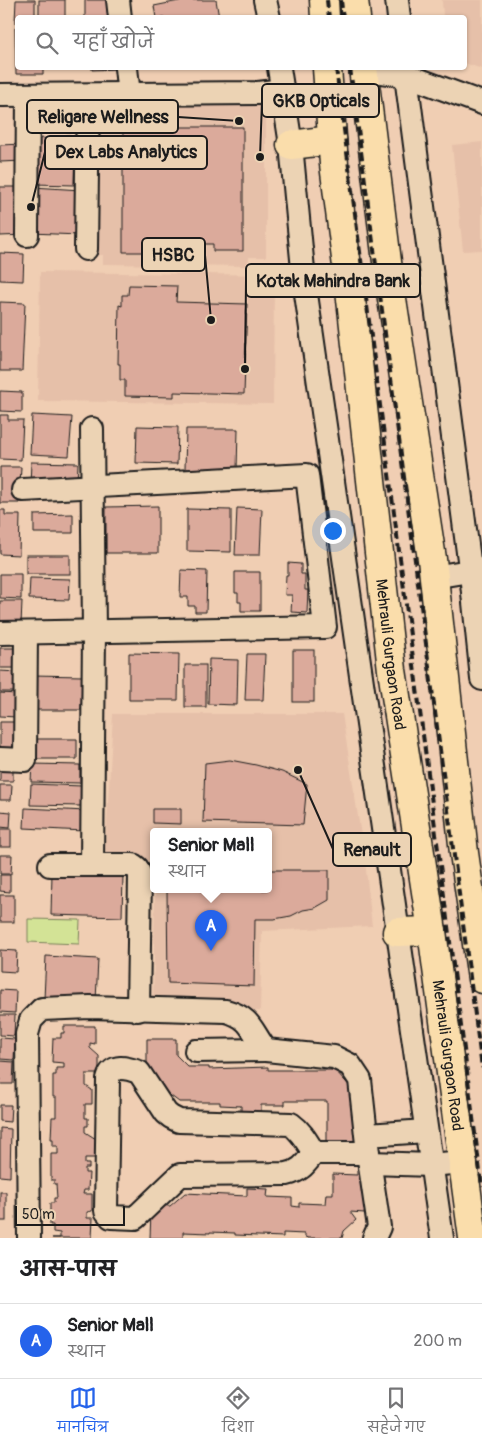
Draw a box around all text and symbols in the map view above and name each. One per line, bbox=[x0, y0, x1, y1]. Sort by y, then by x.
search box bbox=[15, 15, 467, 70]
icon: search bbox=[33, 29, 61, 57]
text: यहाँ खोजें bbox=[73, 30, 154, 54]
callout: GKB Opticals bbox=[262, 84, 379, 117]
text: GKB Opticals bbox=[272, 90, 371, 113]
callout: Religare Wellness bbox=[27, 100, 178, 133]
text: Religare Wellness bbox=[37, 106, 169, 129]
callout: Dex Labs Analytics bbox=[45, 136, 207, 169]
text: Dex Labs Analytics bbox=[55, 141, 198, 164]
callout: HSBC bbox=[142, 238, 205, 271]
text: HSBC bbox=[151, 244, 195, 267]
callout: Kotak Mahindra Bank bbox=[246, 264, 420, 297]
text: Kotak Mahindra Bank bbox=[256, 270, 410, 293]
your location bbox=[320, 518, 346, 544]
street label: Mehrauli Gurgaon Road bbox=[371, 578, 410, 731]
popup bbox=[150, 828, 272, 893]
text: Senior Mall bbox=[168, 833, 254, 857]
callout: Renault bbox=[333, 833, 411, 866]
text: Renault bbox=[343, 839, 402, 862]
text: स्थान bbox=[168, 862, 205, 882]
pin: A bbox=[195, 910, 227, 951]
street label: Mehrauli Gurgaon Road bbox=[428, 979, 468, 1132]
scale bar bbox=[15, 1203, 125, 1226]
text: 50 m bbox=[22, 1206, 55, 1223]
text: आस-पास bbox=[20, 1256, 116, 1283]
text: Senior Mall bbox=[67, 1313, 154, 1337]
text: A bbox=[31, 1331, 41, 1351]
text: 200 m bbox=[414, 1331, 462, 1351]
text: स्थान bbox=[67, 1342, 105, 1362]
tab: मानचित्र bbox=[57, 1384, 108, 1443]
tab: दिशा bbox=[222, 1384, 254, 1443]
tab: सहेजे गए bbox=[368, 1384, 425, 1443]

